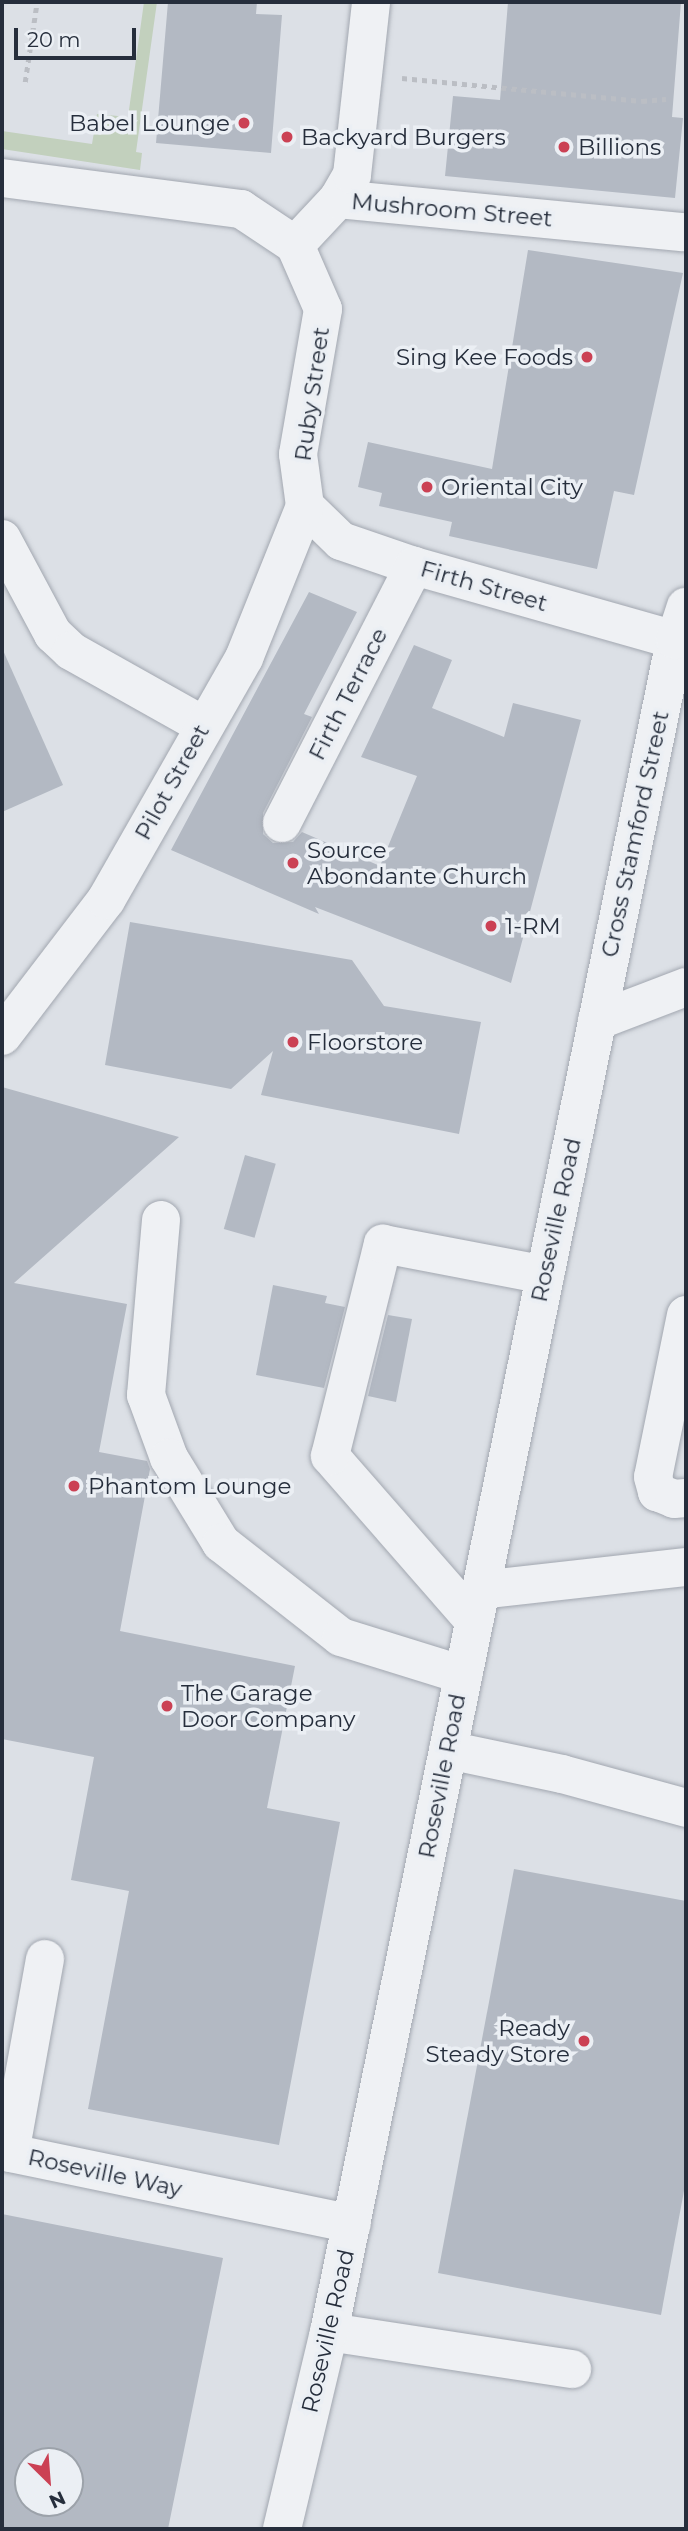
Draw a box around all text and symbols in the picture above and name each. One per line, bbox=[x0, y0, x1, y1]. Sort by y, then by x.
scale bar bbox=[18, 14, 140, 58]
text: 20 m bbox=[27, 27, 81, 52]
place label: Babel Lounge bbox=[69, 109, 230, 137]
marker: Babel Lounge bbox=[236, 115, 252, 131]
place label: Backyard Burgers bbox=[301, 123, 506, 151]
marker: Backyard Burgers bbox=[279, 129, 295, 145]
place label: Billions bbox=[578, 133, 661, 161]
marker: Billions bbox=[556, 139, 572, 155]
street label: Mushroom Street bbox=[350, 187, 554, 233]
street label: Ruby Street bbox=[289, 325, 335, 463]
place label: Sing Kee Foods bbox=[396, 343, 573, 371]
marker: Sing Kee Foods bbox=[579, 349, 595, 365]
place label: Oriental City bbox=[441, 473, 583, 501]
marker: Oriental City bbox=[419, 479, 435, 495]
street label: Firth Street bbox=[417, 555, 551, 617]
street label: Firth Terrace bbox=[303, 623, 393, 765]
street label: Cross Stamford Street bbox=[595, 708, 675, 960]
street label: Pilot Street bbox=[129, 719, 215, 845]
place label: Source Abondante Church bbox=[307, 836, 527, 890]
marker: Source Abondante Church bbox=[285, 855, 301, 871]
place label: 1-RM bbox=[505, 912, 561, 940]
marker: 1-RM bbox=[483, 918, 499, 934]
place label: Floorstore bbox=[307, 1028, 423, 1056]
marker: Floorstore bbox=[285, 1034, 301, 1050]
street label: Roseville Road bbox=[525, 1135, 587, 1305]
place label: Phantom Lounge bbox=[88, 1472, 291, 1500]
marker: Phantom Lounge bbox=[66, 1478, 82, 1494]
place label: The Garage Door Company bbox=[181, 1679, 355, 1733]
street label: Roseville Road bbox=[413, 1691, 471, 1861]
marker: The Garage Door Company bbox=[159, 1698, 175, 1714]
place label: Ready Steady Store bbox=[426, 2014, 570, 2068]
marker: Ready Steady Store bbox=[576, 2033, 592, 2049]
street label: Roseville Way bbox=[25, 2143, 185, 2203]
street label: Roseville Road bbox=[296, 2247, 360, 2415]
north arrow bbox=[14, 2447, 84, 2517]
text: N bbox=[45, 2486, 69, 2513]

